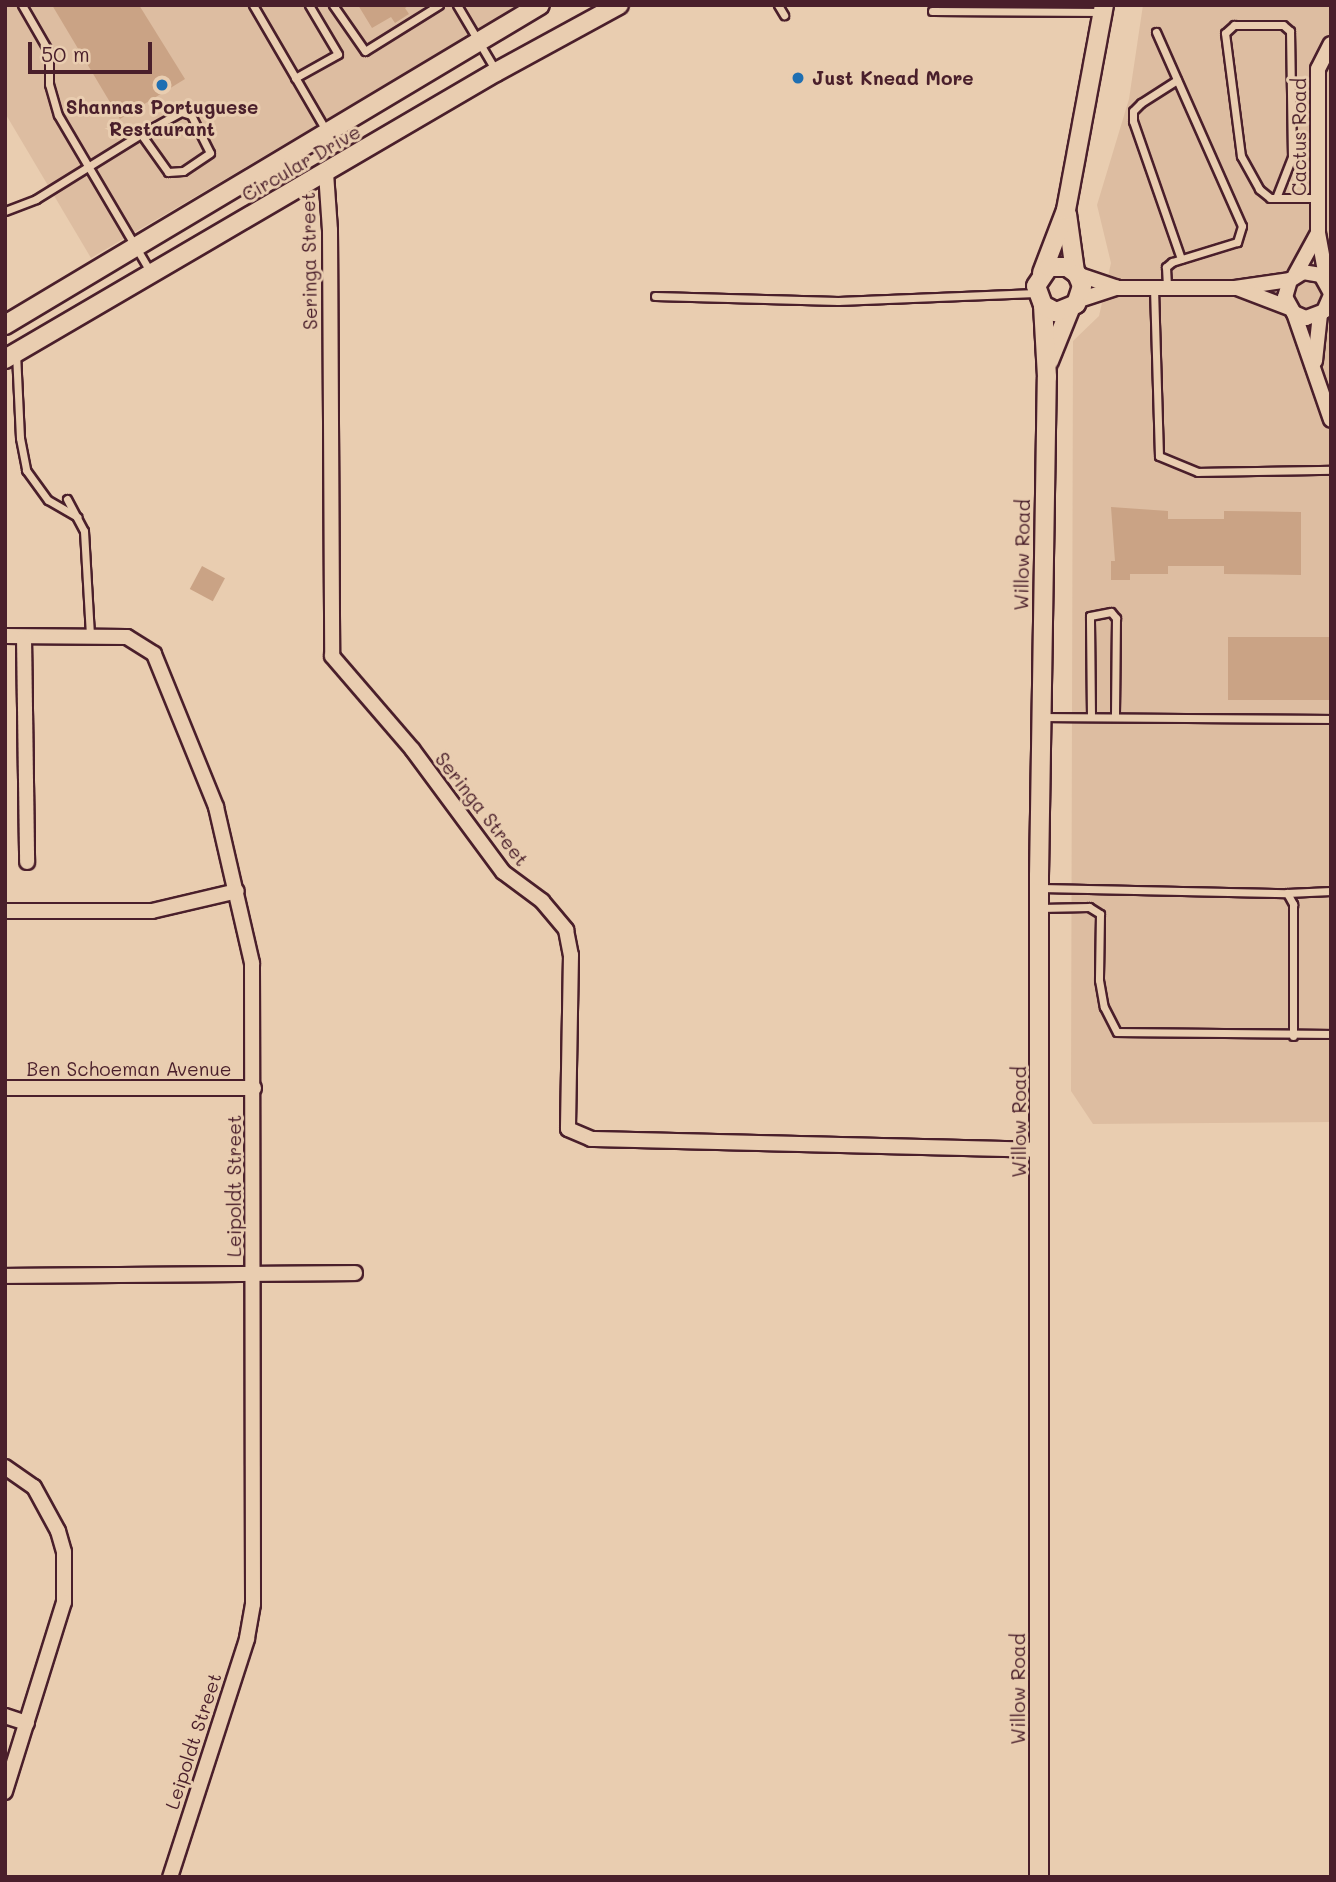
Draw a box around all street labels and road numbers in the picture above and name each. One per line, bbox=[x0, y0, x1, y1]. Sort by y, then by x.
street label: Cactus Road bbox=[1288, 78, 1310, 196]
street label: Circular Drive bbox=[238, 120, 364, 206]
street label: Seringa Street bbox=[296, 192, 322, 330]
street label: Willow Road bbox=[1010, 499, 1034, 611]
street label: Seringa Street bbox=[431, 748, 533, 870]
street label: Ben Schoeman Avenue bbox=[26, 1058, 232, 1080]
street label: Willow Road bbox=[1008, 1066, 1030, 1178]
street label: Leipoldt Street bbox=[223, 1115, 245, 1257]
street label: Willow Road bbox=[1007, 1633, 1029, 1745]
street label: Leipoldt Street bbox=[160, 1670, 226, 1812]

